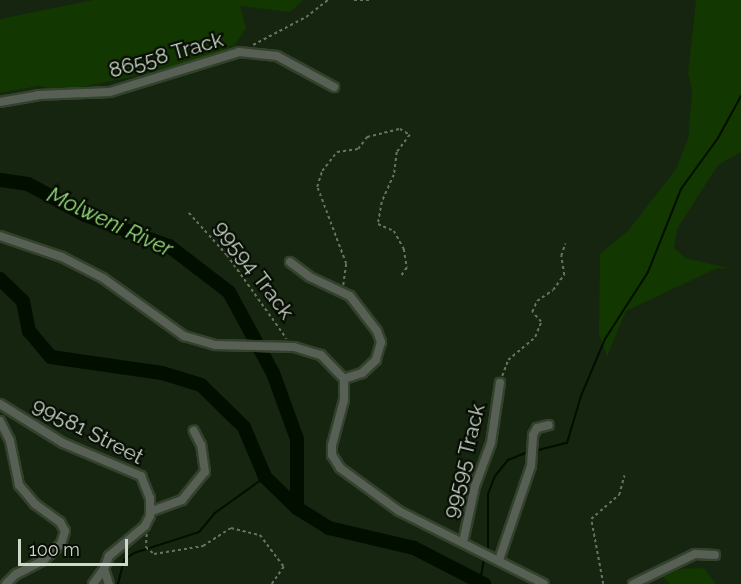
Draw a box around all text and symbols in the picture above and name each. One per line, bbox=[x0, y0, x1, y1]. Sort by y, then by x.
street label: 86558 Track bbox=[106, 27, 226, 83]
water label: Molweni River bbox=[43, 181, 177, 263]
street label: 99594 Track bbox=[209, 215, 299, 325]
street label: 99581 Street bbox=[28, 392, 148, 470]
street label: 99595 Track bbox=[438, 401, 490, 521]
scale bar bbox=[21, 527, 130, 565]
text: 100 m bbox=[29, 539, 80, 560]

